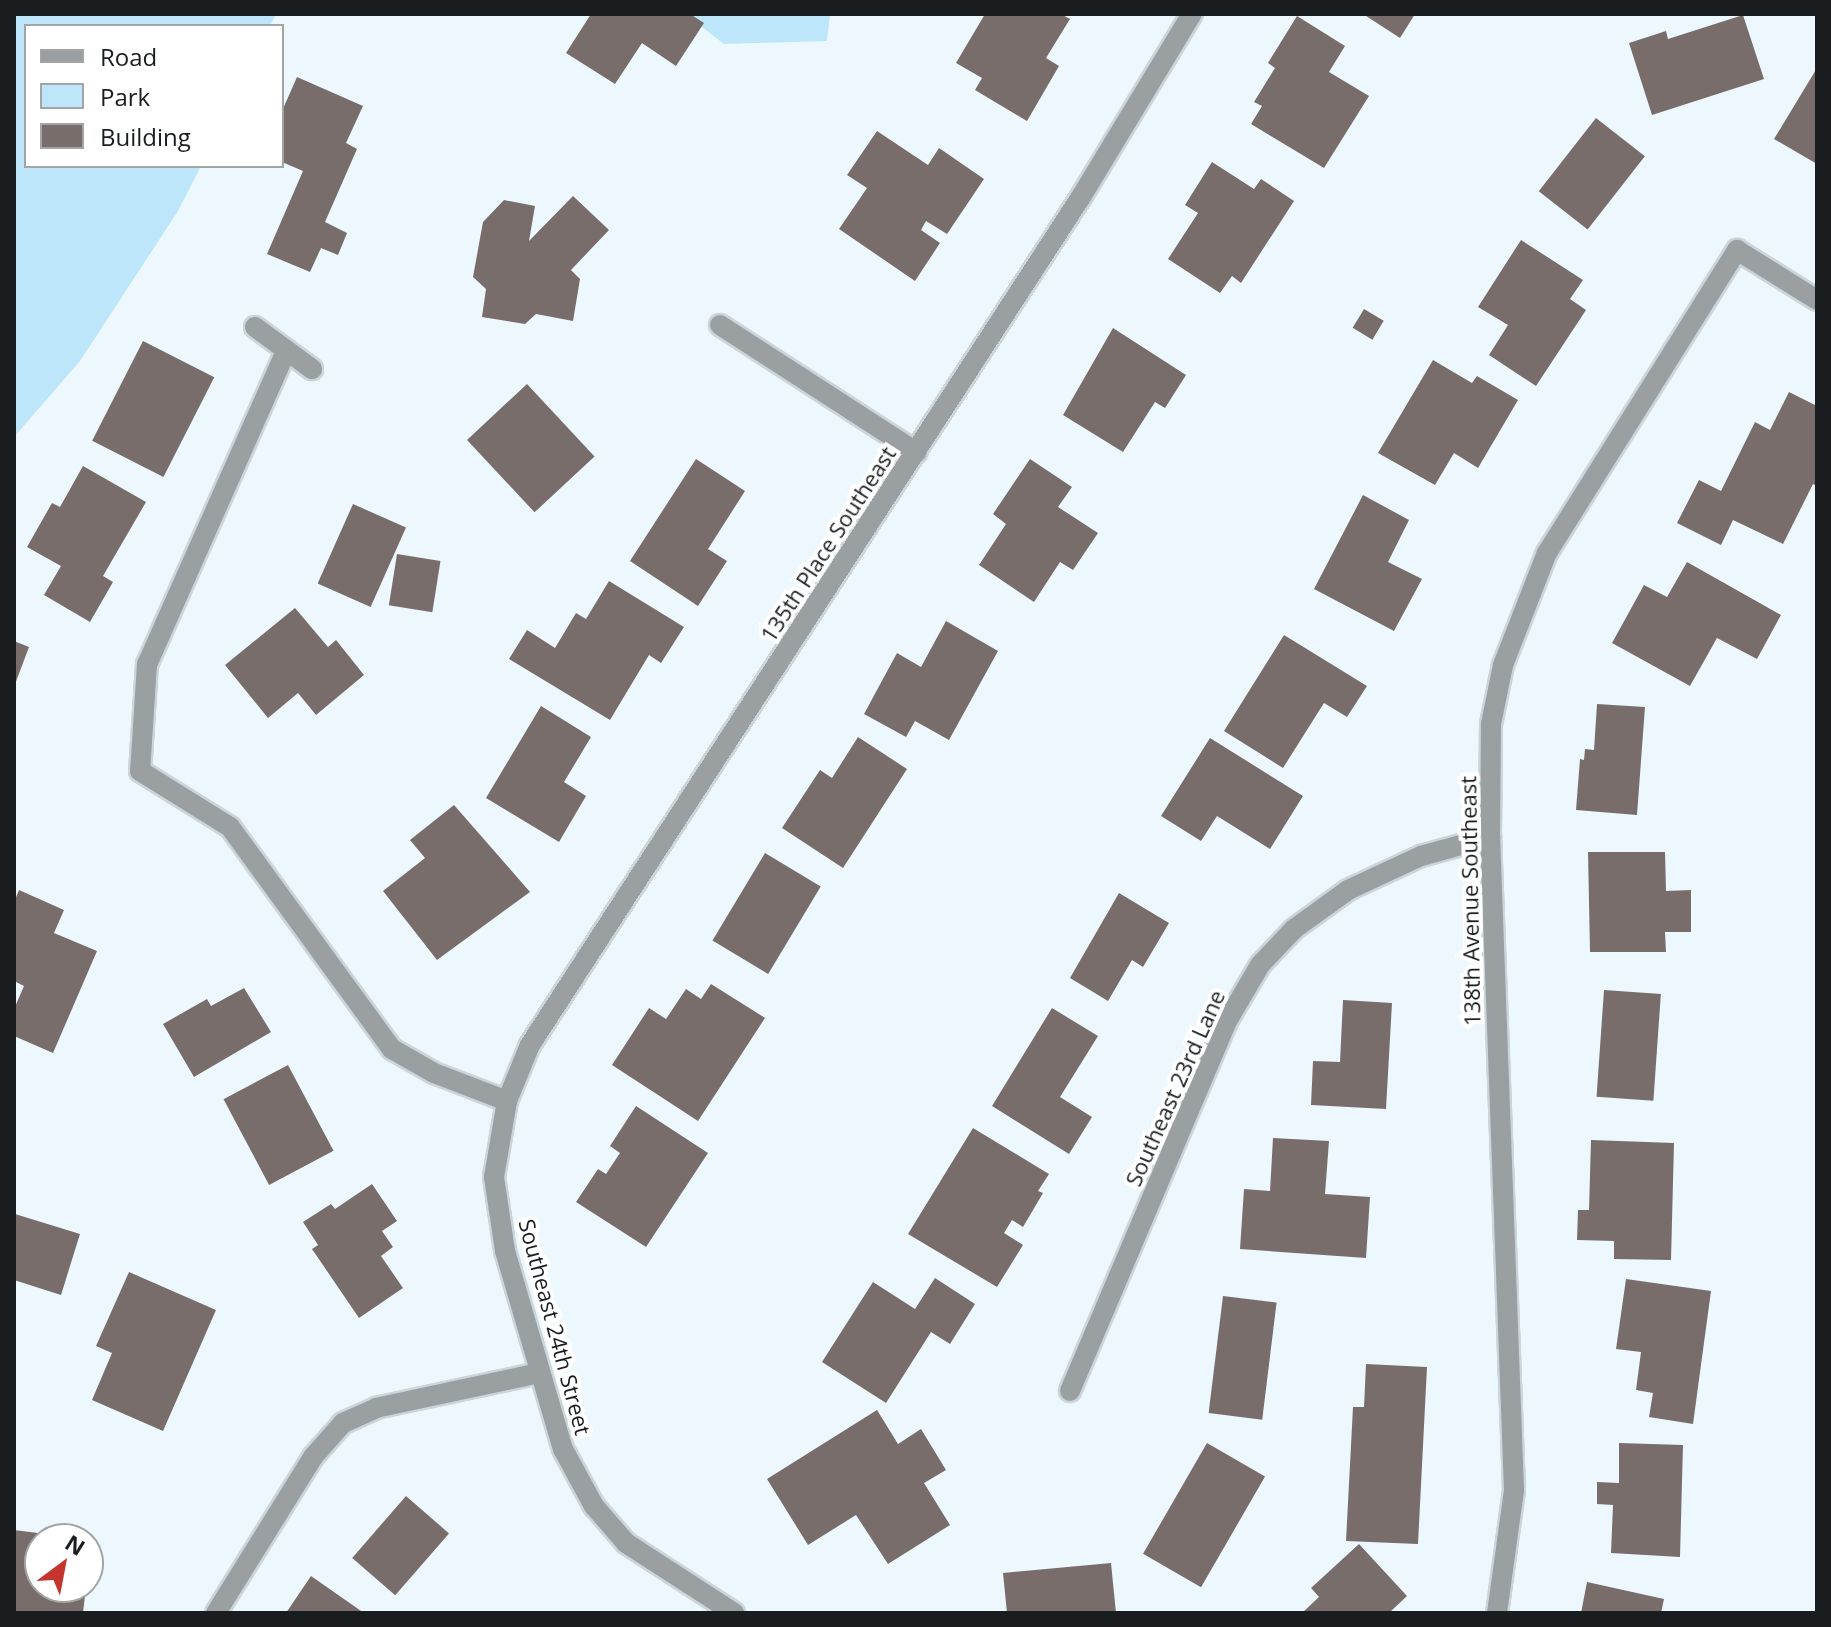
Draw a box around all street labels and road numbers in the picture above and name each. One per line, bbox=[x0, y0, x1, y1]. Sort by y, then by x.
street label: 135th Place Southeast bbox=[755, 441, 901, 647]
street label: 138th Avenue Southeast bbox=[1455, 776, 1485, 1026]
street label: Southeast 23rd Lane bbox=[1120, 986, 1230, 1190]
street label: Southeast 24th Street bbox=[513, 1216, 597, 1438]

